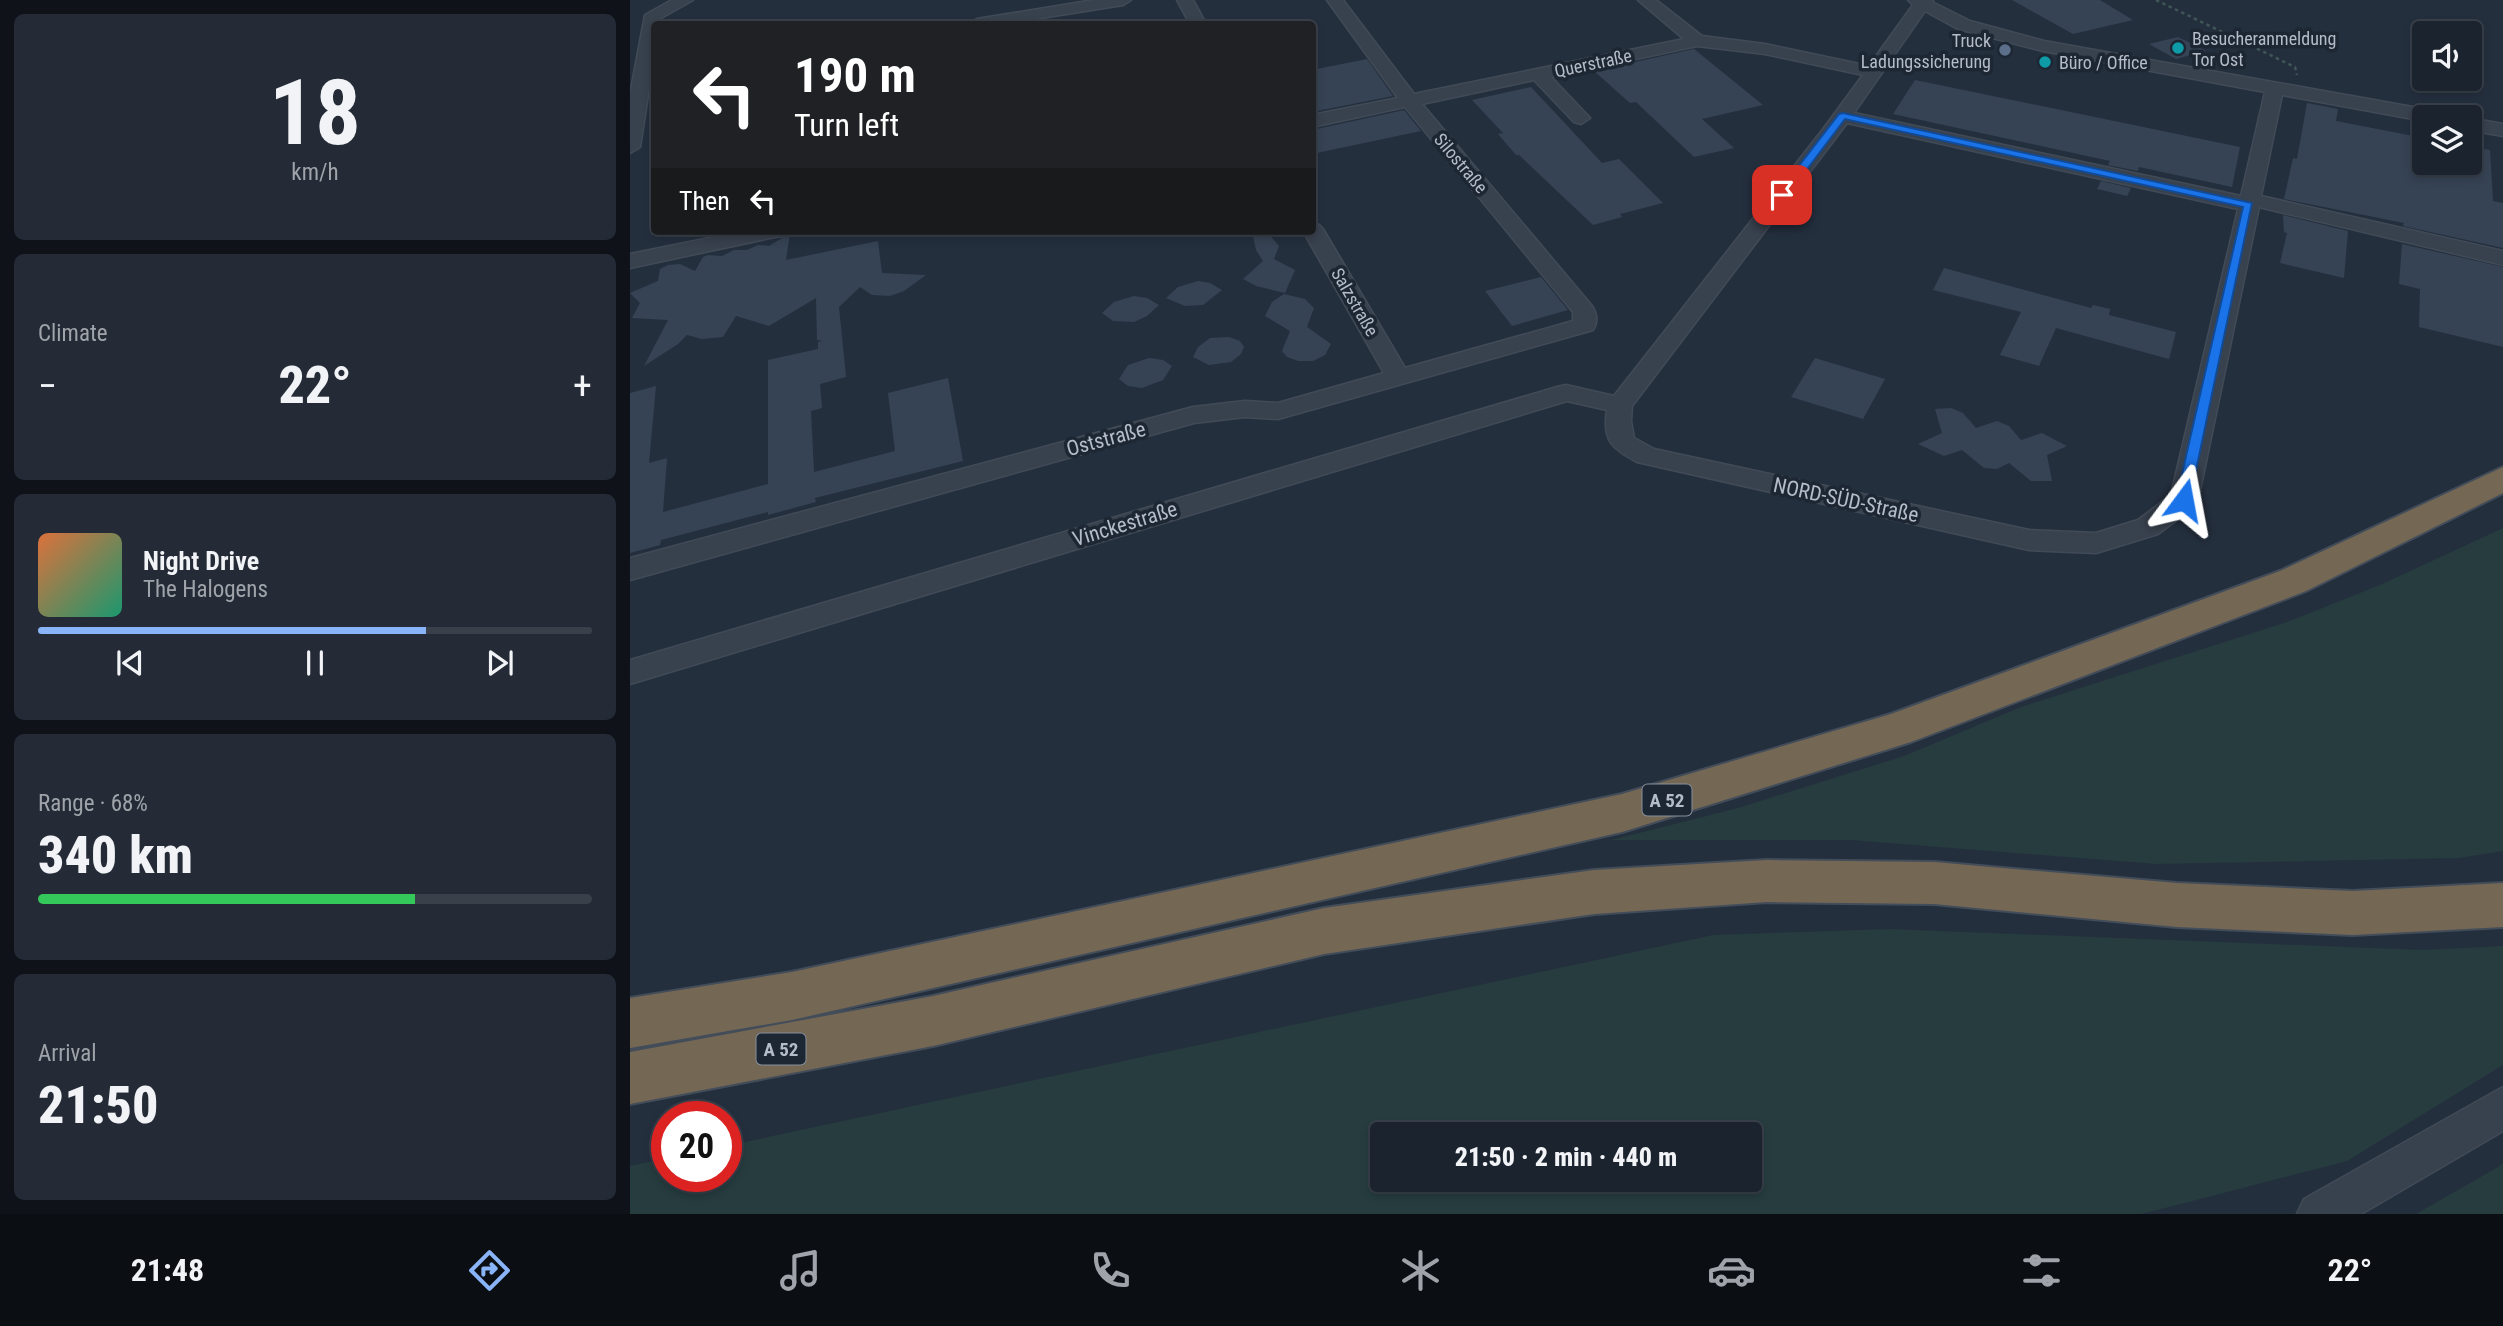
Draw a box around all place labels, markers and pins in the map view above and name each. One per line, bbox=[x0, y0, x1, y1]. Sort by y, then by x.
place label: Besucheranmeldung Tor Ost bbox=[2192, 28, 2336, 70]
place label: Truck Ladungssicherung bbox=[1861, 30, 1991, 72]
marker: Besucheranmeldung Tor Ost bbox=[2170, 40, 2186, 56]
marker: Truck Ladungssicherung bbox=[1997, 42, 2013, 58]
place label: Büro / Office bbox=[2059, 52, 2148, 73]
marker: Büro / Office bbox=[2037, 54, 2053, 70]
pin bbox=[1752, 165, 1812, 225]

